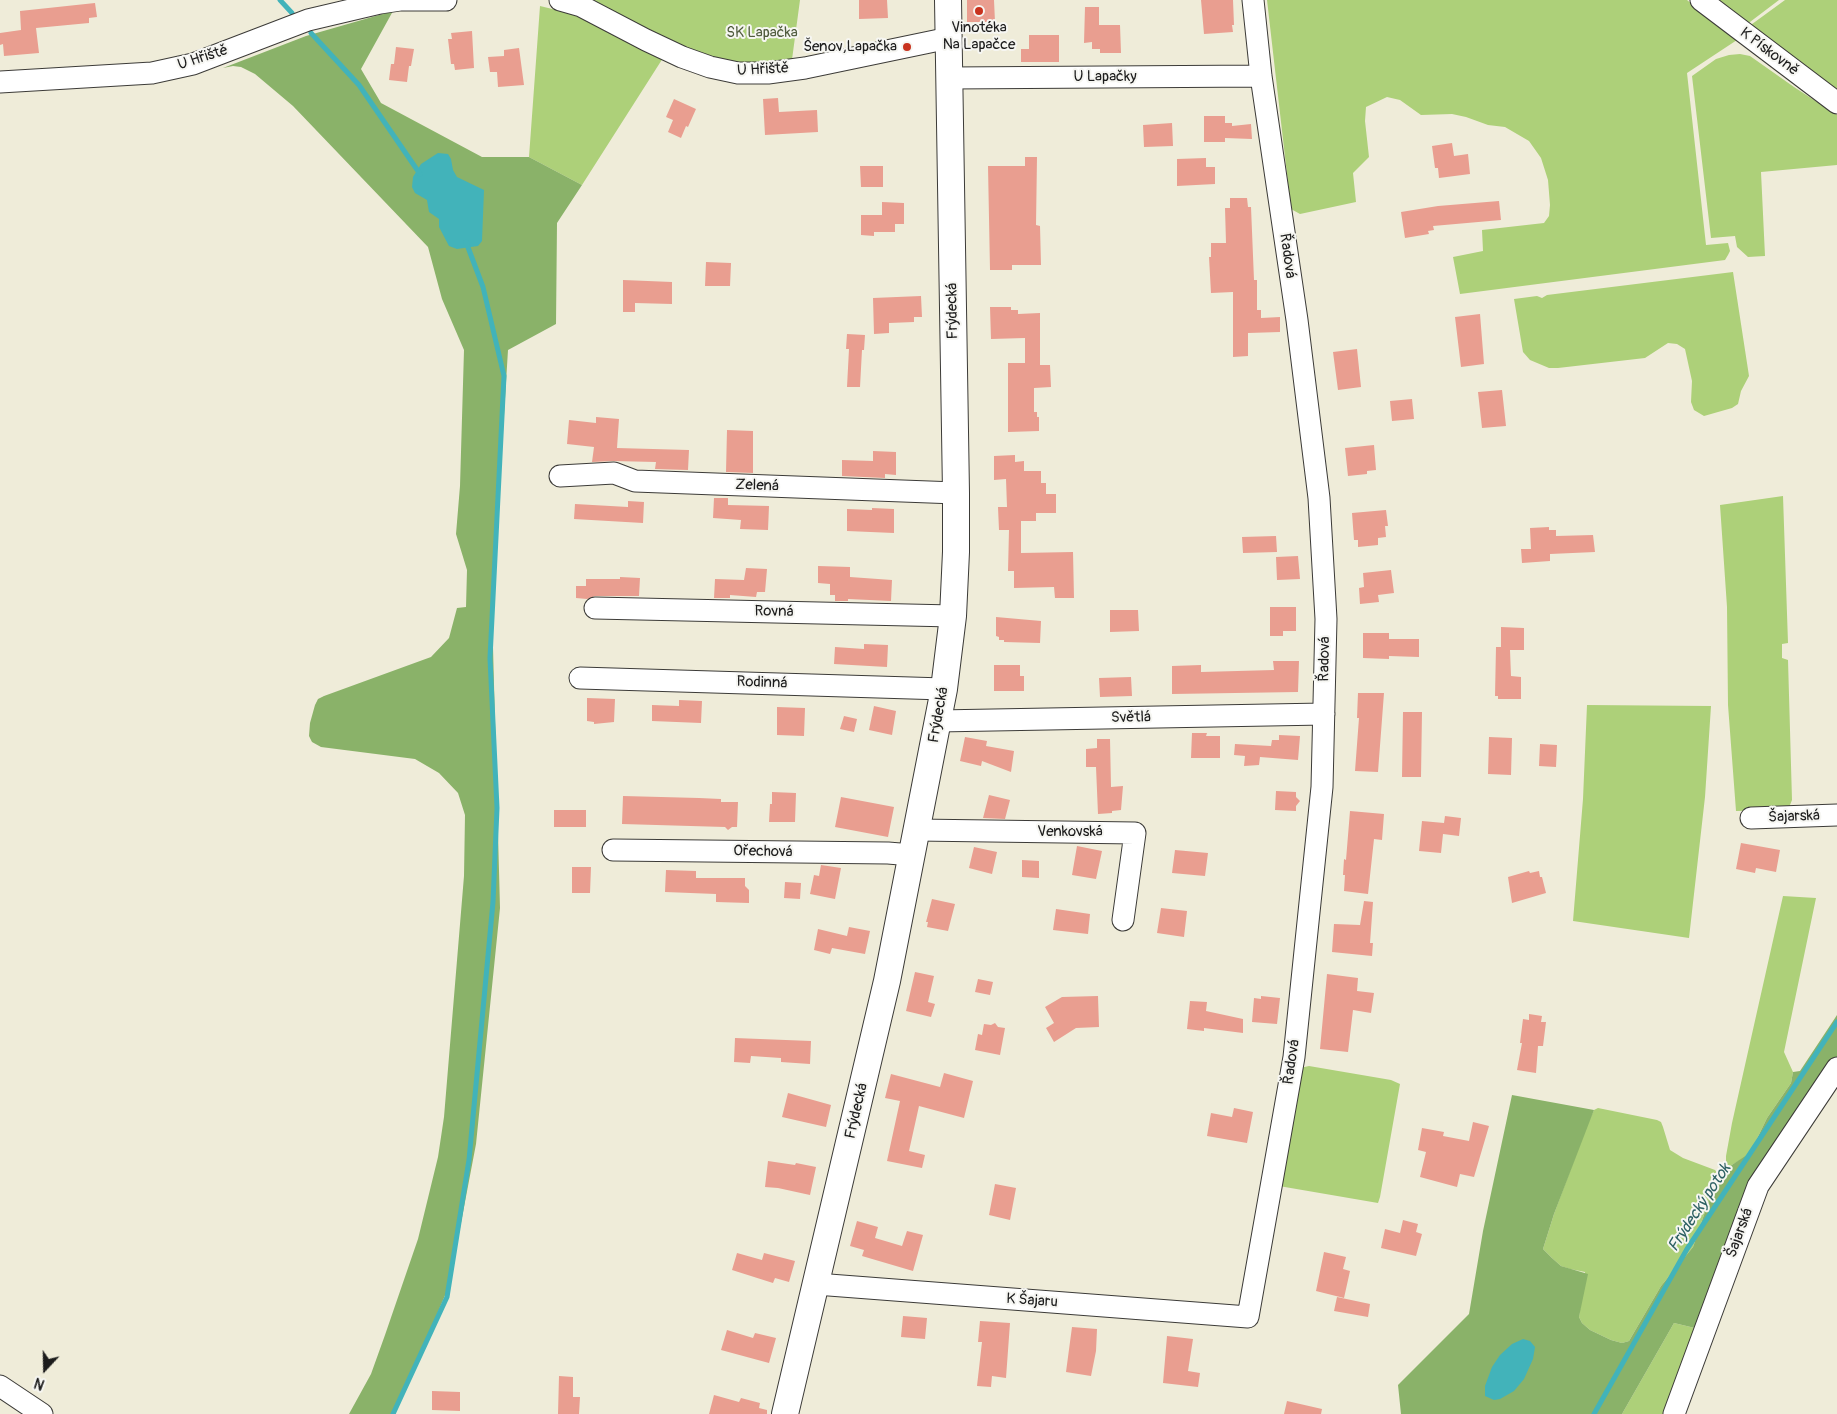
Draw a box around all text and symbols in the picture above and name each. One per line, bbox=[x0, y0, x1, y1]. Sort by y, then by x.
marker: Vinotéka Na Lapačce bbox=[973, 5, 985, 17]
place label: Vinotéka Na Lapačce bbox=[943, 19, 1015, 54]
park label: SK Lapačka bbox=[726, 24, 798, 42]
street label: K Pískovně bbox=[1736, 24, 1802, 80]
place label: Šenov,Lapačka bbox=[803, 38, 897, 56]
street label: U Hřiště bbox=[176, 41, 230, 75]
marker: Šenov,Lapačka bbox=[901, 41, 913, 53]
street label: U Hřiště bbox=[737, 60, 789, 80]
street label: U Lapačky bbox=[1073, 68, 1137, 86]
street label: Řadová bbox=[1275, 232, 1299, 280]
street label: Frýdecká bbox=[944, 283, 962, 339]
street label: Zelená bbox=[735, 476, 779, 496]
street label: Rovná bbox=[754, 603, 794, 621]
street label: Řadová bbox=[1316, 636, 1334, 682]
street label: Rodinná bbox=[736, 673, 788, 693]
street label: Frýdecká bbox=[925, 686, 953, 744]
street label: Světlá bbox=[1111, 709, 1151, 727]
street label: Šajarská bbox=[1768, 807, 1820, 827]
street label: Venkovská bbox=[1037, 823, 1103, 841]
street label: Ořechová bbox=[733, 842, 793, 862]
street label: Řadová bbox=[1280, 1038, 1304, 1086]
street label: Frýdecká bbox=[842, 1081, 872, 1141]
water label: Frýdecký potok bbox=[1664, 1160, 1736, 1256]
street label: Šajarská bbox=[1723, 1206, 1757, 1260]
street label: K Šajaru bbox=[1006, 1290, 1058, 1312]
north arrow bbox=[20, 1344, 70, 1394]
text: N bbox=[32, 1374, 47, 1393]

